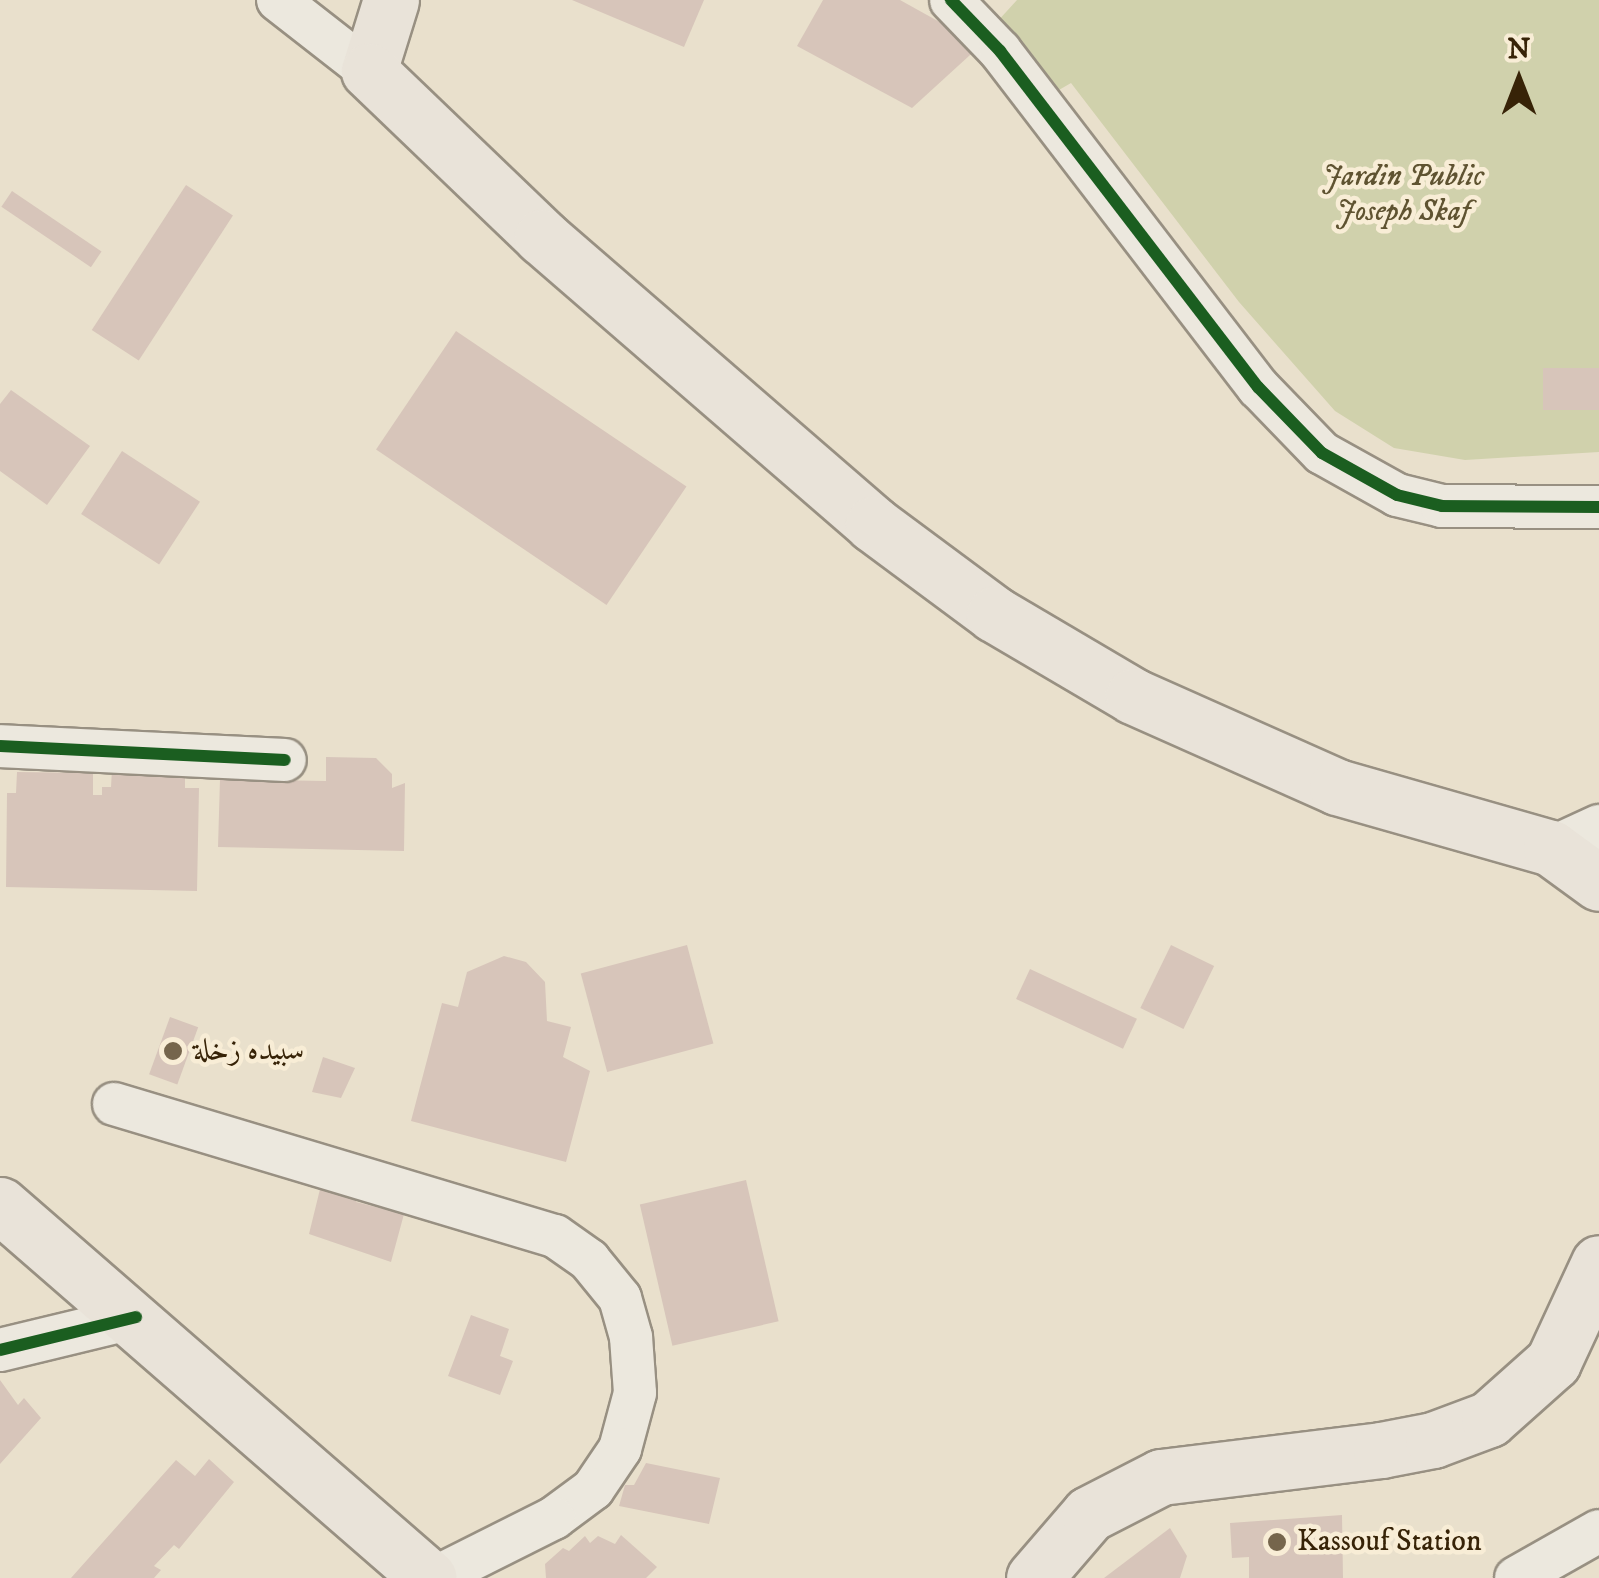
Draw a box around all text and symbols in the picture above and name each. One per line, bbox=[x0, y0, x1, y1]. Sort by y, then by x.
north arrow bbox=[1469, 30, 1569, 130]
text: N bbox=[1508, 32, 1530, 67]
park label: Jardin Public Joseph Skaf bbox=[1322, 159, 1484, 230]
place label: سبيده زخلة bbox=[193, 1033, 304, 1069]
marker: سبيده زخلة bbox=[162, 1040, 184, 1062]
place label: Kassouf Station bbox=[1297, 1524, 1482, 1560]
marker: Kassouf Station bbox=[1266, 1531, 1288, 1553]

